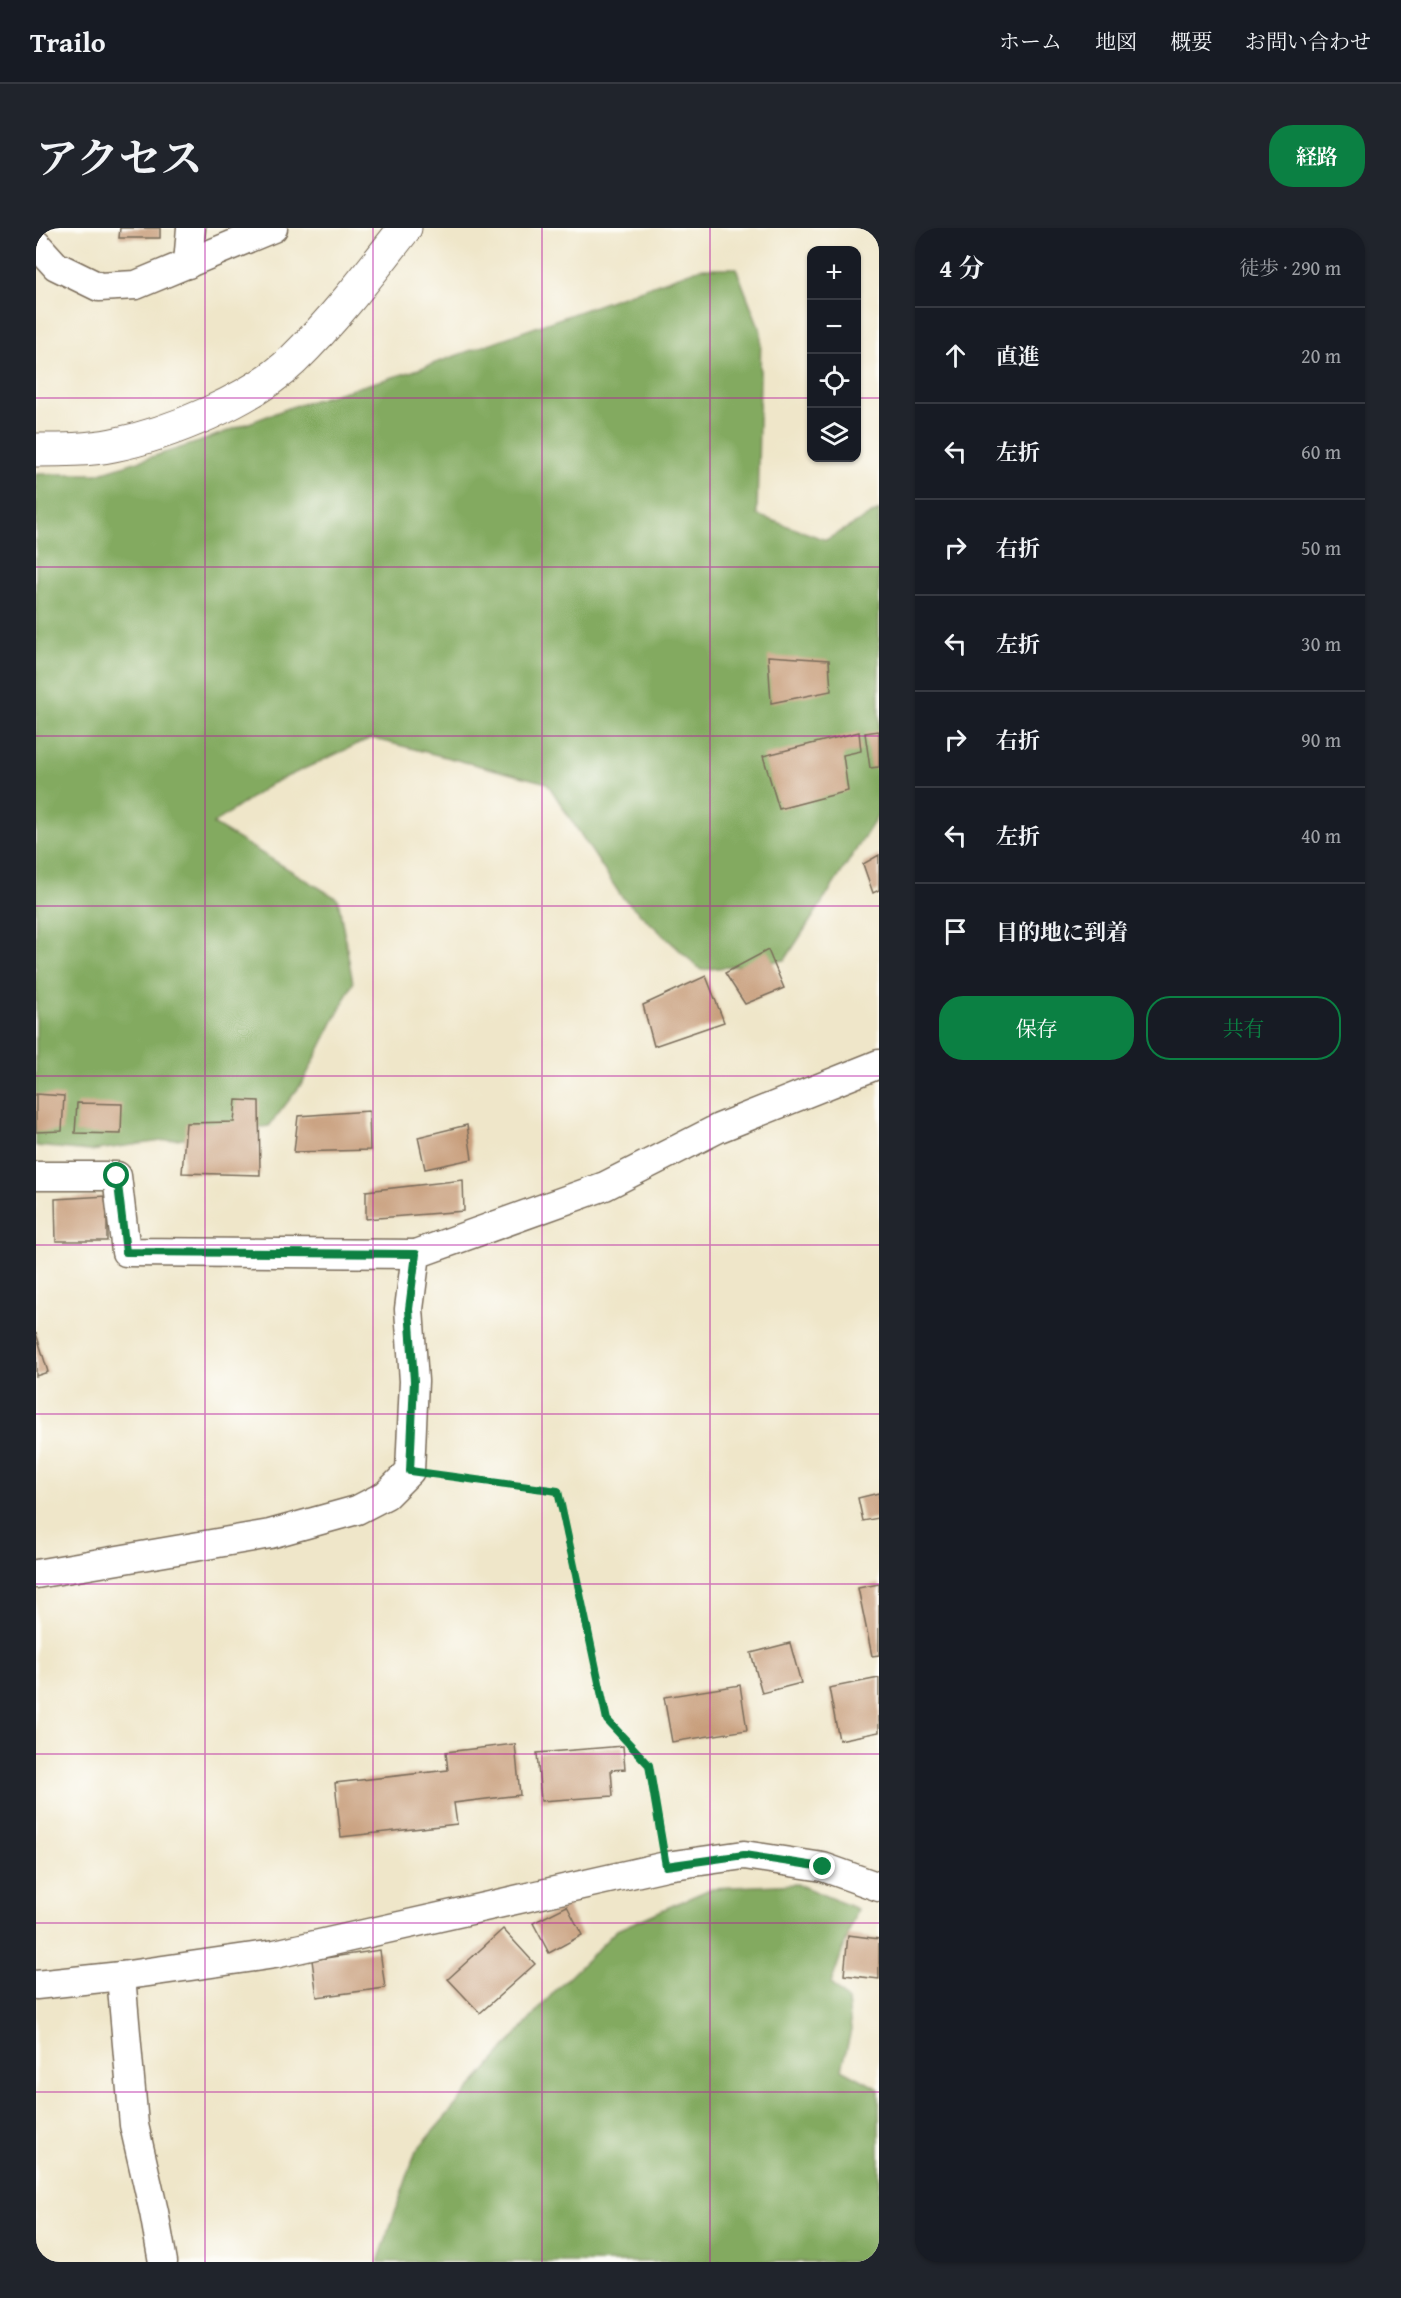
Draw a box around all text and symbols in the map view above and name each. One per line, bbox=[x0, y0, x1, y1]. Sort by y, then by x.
text: Trailo bbox=[30, 21, 106, 62]
text: ホーム bbox=[999, 26, 1062, 57]
text: 地図 bbox=[1095, 26, 1137, 57]
text: 概要 bbox=[1170, 26, 1212, 57]
text: お問い合わせ bbox=[1245, 26, 1371, 57]
button: 経路 bbox=[1269, 125, 1365, 187]
text: アクセス bbox=[36, 127, 203, 188]
map controls bbox=[807, 246, 861, 462]
button: + bbox=[807, 246, 861, 300]
text: 4 分 bbox=[939, 248, 984, 287]
text: 徒歩 · 290 m bbox=[1239, 253, 1341, 282]
button: − bbox=[807, 300, 861, 354]
icon: ahead bbox=[939, 339, 972, 372]
text: 直進 bbox=[996, 340, 1040, 372]
text: 20 m bbox=[1301, 341, 1341, 370]
button: locate bbox=[807, 354, 861, 408]
button: layers bbox=[807, 408, 861, 462]
icon: left bbox=[939, 435, 972, 468]
text: 左折 bbox=[996, 436, 1040, 468]
text: 60 m bbox=[1301, 437, 1341, 466]
icon: right bbox=[939, 531, 972, 564]
text: 右折 bbox=[996, 532, 1040, 564]
text: 50 m bbox=[1301, 533, 1341, 562]
icon: left bbox=[939, 627, 972, 660]
text: 左折 bbox=[996, 628, 1040, 660]
text: 30 m bbox=[1301, 629, 1341, 658]
icon: right bbox=[939, 723, 972, 756]
text: 右折 bbox=[996, 724, 1040, 756]
text: 90 m bbox=[1301, 725, 1341, 754]
icon: left bbox=[939, 819, 972, 852]
text: 左折 bbox=[996, 820, 1040, 852]
text: 40 m bbox=[1301, 821, 1341, 850]
icon: arrive bbox=[939, 915, 972, 948]
text: 目的地に到着 bbox=[996, 916, 1128, 948]
button: 保存 bbox=[939, 996, 1134, 1060]
button: 共有 bbox=[1146, 996, 1341, 1060]
route start bbox=[103, 1162, 129, 1188]
route end bbox=[809, 1853, 835, 1879]

